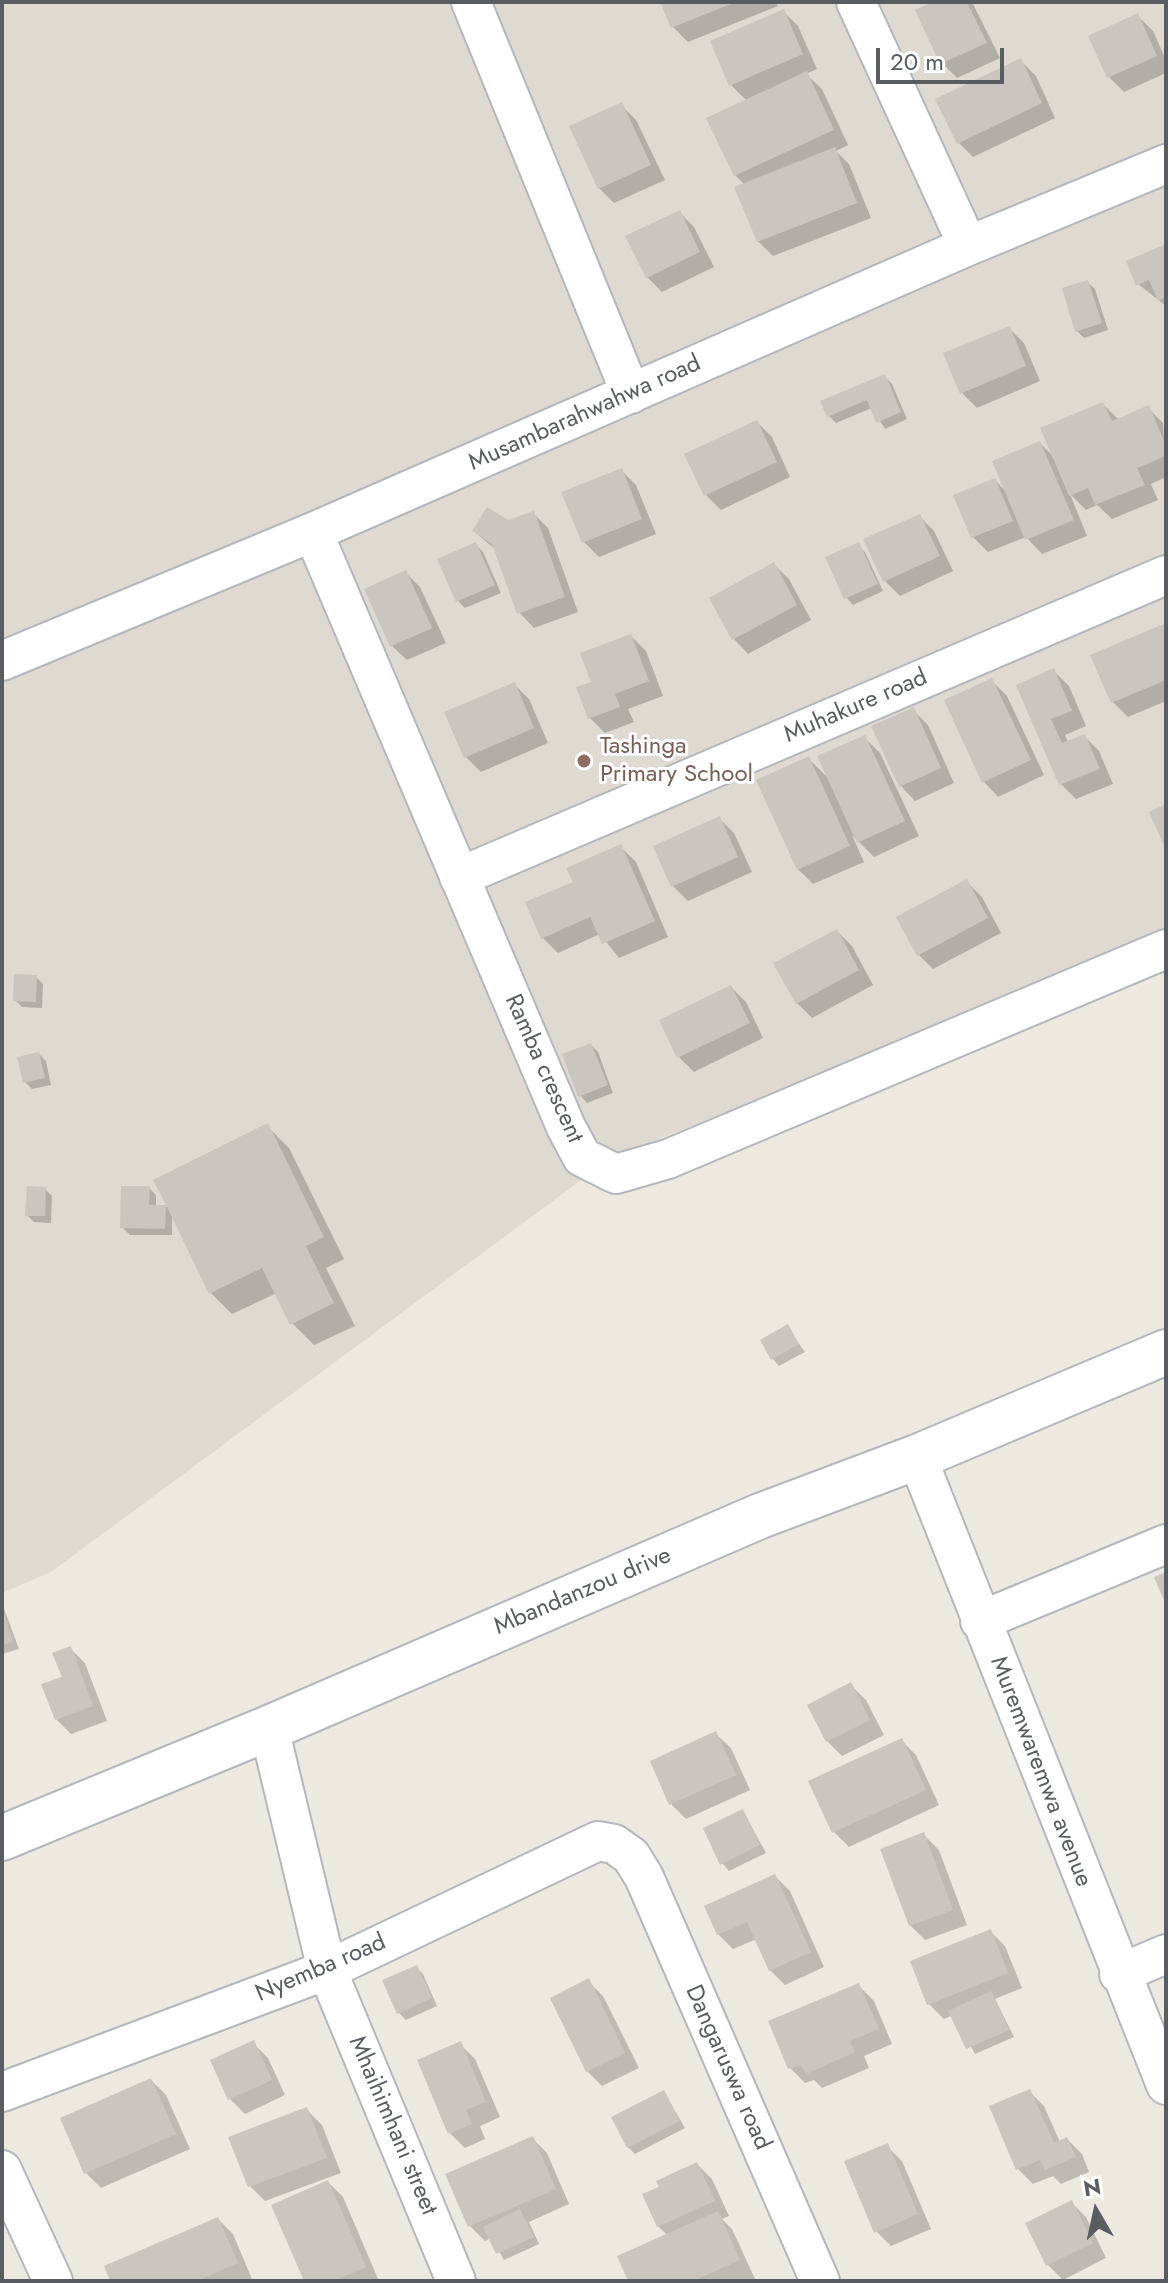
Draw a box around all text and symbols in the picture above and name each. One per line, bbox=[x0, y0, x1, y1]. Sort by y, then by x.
scale bar bbox=[880, 32, 1008, 82]
text: 20 m bbox=[890, 44, 944, 79]
street label: Musambarahwahwa road bbox=[464, 350, 706, 478]
street label: Muhakure road bbox=[780, 664, 932, 750]
place label: Tashinga Primary School bbox=[600, 733, 753, 789]
marker: Tashinga Primary School bbox=[575, 752, 593, 770]
street label: Ramba crescent bbox=[497, 990, 589, 1148]
street label: Mbandanzou drive bbox=[490, 1542, 676, 1642]
street label: Muremwaremwa avenue bbox=[983, 1653, 1097, 1891]
street label: Nyemba road bbox=[252, 1929, 390, 2009]
street label: Dangaruswa road bbox=[678, 1981, 776, 2155]
street label: Mhaihimhani street bbox=[341, 2032, 443, 2220]
text: N bbox=[1081, 2170, 1103, 2204]
north arrow bbox=[1056, 2171, 1136, 2251]

